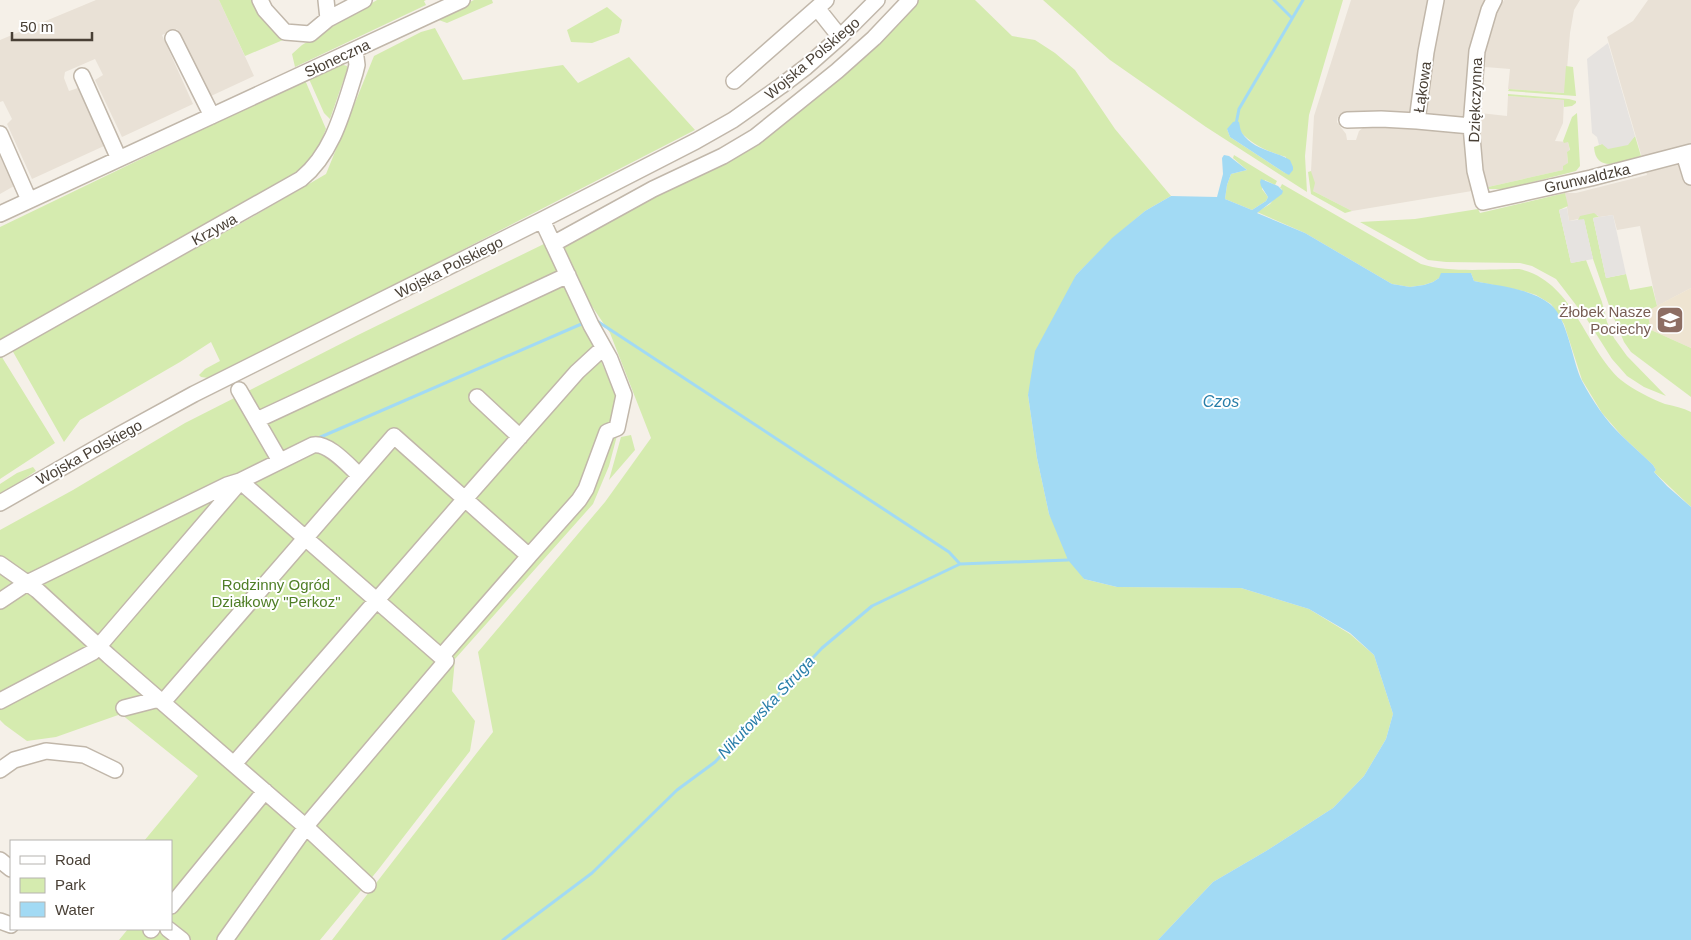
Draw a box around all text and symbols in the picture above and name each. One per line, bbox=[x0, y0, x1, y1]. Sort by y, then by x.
scale bar bbox=[12, 10, 92, 42]
street label: Wojska Polskiego bbox=[761, 14, 863, 102]
text: 50 m bbox=[20, 18, 53, 35]
street label: Słoneczna bbox=[302, 35, 373, 81]
street label: Dziękczynna bbox=[1465, 57, 1485, 143]
street label: Łąkowa bbox=[1410, 60, 1434, 114]
street label: Grunwaldzka bbox=[1542, 160, 1632, 196]
street label: Krzywa bbox=[188, 209, 240, 248]
street label: Wojska Polskiego bbox=[393, 233, 505, 301]
place label: Żłobek Nasze Pociechy bbox=[1559, 303, 1651, 337]
school or university icon: Żłobek Nasze Pociechy bbox=[1655, 305, 1685, 335]
water label: Czos bbox=[1203, 393, 1239, 410]
street label: Wojska Polskiego bbox=[33, 416, 145, 488]
park label: Rodzinny Ogród Działkowy "Perkoz" bbox=[211, 576, 341, 610]
water label: Nikutowska Struga bbox=[714, 652, 818, 762]
legend bbox=[10, 840, 172, 930]
text: Road bbox=[55, 851, 91, 868]
text: Park bbox=[55, 876, 86, 893]
text: Water bbox=[55, 901, 94, 918]

